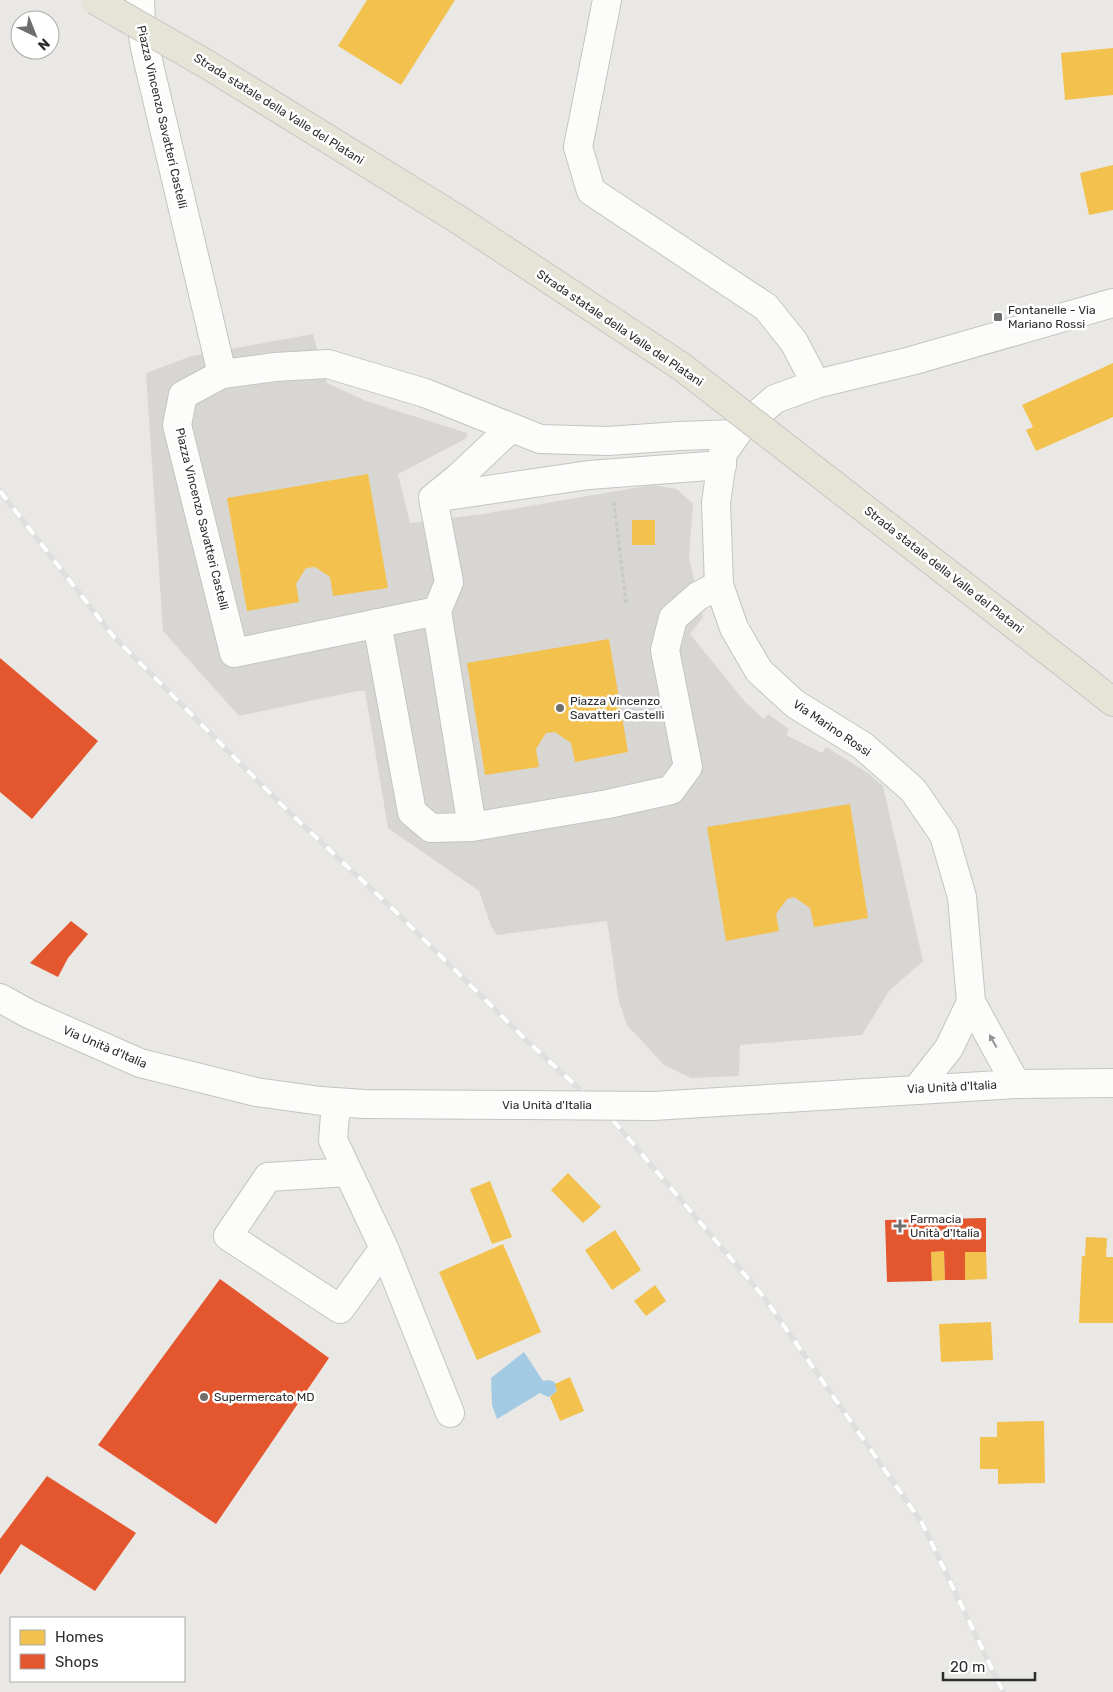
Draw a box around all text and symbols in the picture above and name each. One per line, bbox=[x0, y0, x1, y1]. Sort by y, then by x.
north arrow bbox=[10, 10, 60, 60]
street label: Piazza Vincenzo Savatteri Castelli bbox=[134, 24, 190, 210]
text: N bbox=[34, 34, 53, 54]
street label: Strada statale della Valle del Platani bbox=[191, 51, 367, 167]
street label: Strada statale della Valle del Platani bbox=[534, 267, 706, 389]
place label: Fontanelle - Via Mariano Rossi bbox=[1008, 303, 1096, 331]
marker: Fontanelle - Via Mariano Rossi bbox=[992, 311, 1004, 323]
street label: Piazza Vincenzo Savatteri Castelli bbox=[173, 426, 231, 612]
street label: Strada statale della Valle del Platani bbox=[862, 504, 1026, 636]
place label: Piazza Vincenzo Savatteri Castelli bbox=[570, 694, 664, 722]
street label: Via Marino Rossi bbox=[790, 697, 874, 759]
marker: Piazza Vincenzo Savatteri Castelli bbox=[554, 702, 566, 714]
street label: Via Unità d'Italia bbox=[61, 1023, 149, 1071]
one-way arrow bbox=[988, 1035, 997, 1048]
street label: Via Unità d'Italia bbox=[907, 1078, 997, 1096]
street label: Via Unità d'Italia bbox=[502, 1098, 592, 1112]
place label: Farmacia Unità d'Italia bbox=[910, 1212, 980, 1240]
marker: Farmacia Unità d'Italia bbox=[894, 1220, 906, 1232]
place label: Supermercato MD bbox=[214, 1390, 314, 1404]
marker: Supermercato MD bbox=[198, 1391, 210, 1403]
legend bbox=[10, 1617, 185, 1682]
text: Homes bbox=[55, 1628, 104, 1646]
scale bar bbox=[943, 1650, 1036, 1682]
text: Shops bbox=[55, 1653, 99, 1671]
text: 20 m bbox=[950, 1658, 985, 1676]

